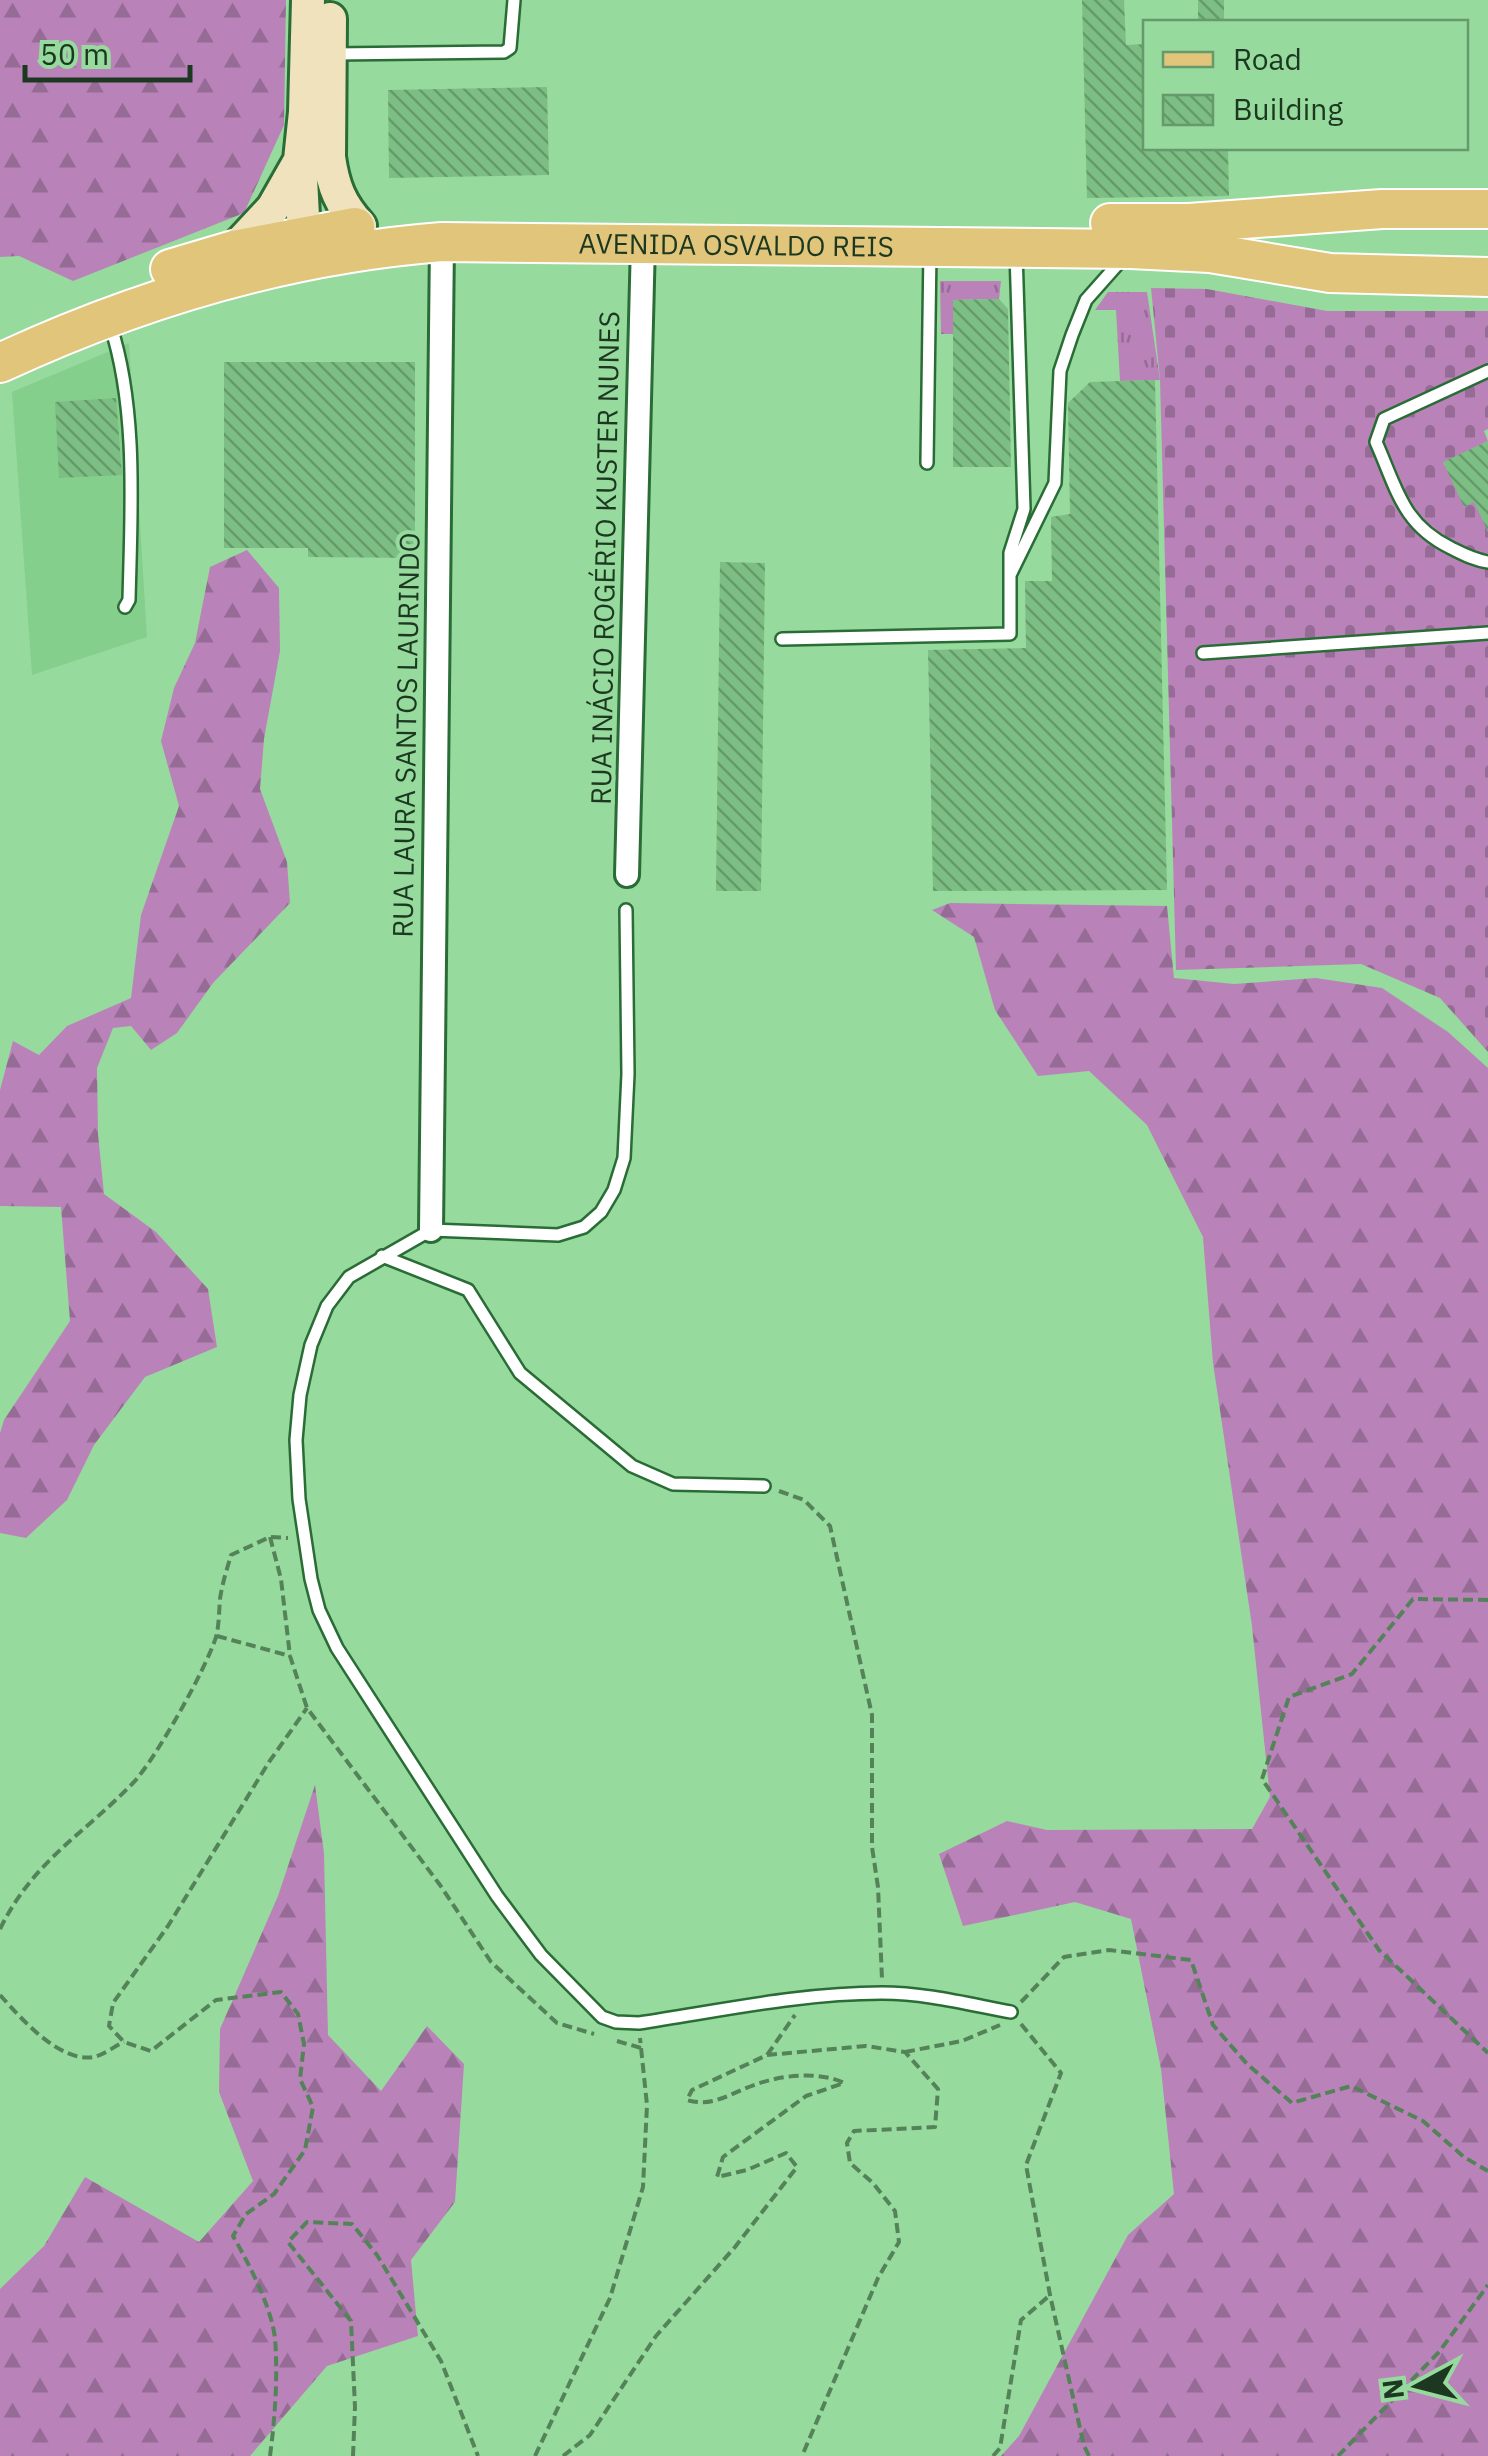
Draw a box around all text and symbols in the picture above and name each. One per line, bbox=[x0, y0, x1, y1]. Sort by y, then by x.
scale bar bbox=[25, 20, 190, 82]
legend bbox=[1143, 20, 1468, 150]
text: 50 m bbox=[40, 34, 109, 73]
text: Road bbox=[1233, 39, 1302, 78]
text: Building bbox=[1233, 89, 1343, 128]
street label: AVENIDA OSVALDO REIS bbox=[579, 224, 894, 265]
street label: RUA INÁCIO ROGÉRIO KUSTER NUNES bbox=[582, 311, 627, 805]
street label: RUA LAURA SANTOS LAURINDO bbox=[383, 532, 428, 938]
north arrow bbox=[1368, 2336, 1468, 2436]
text: N bbox=[1373, 2377, 1412, 2401]

